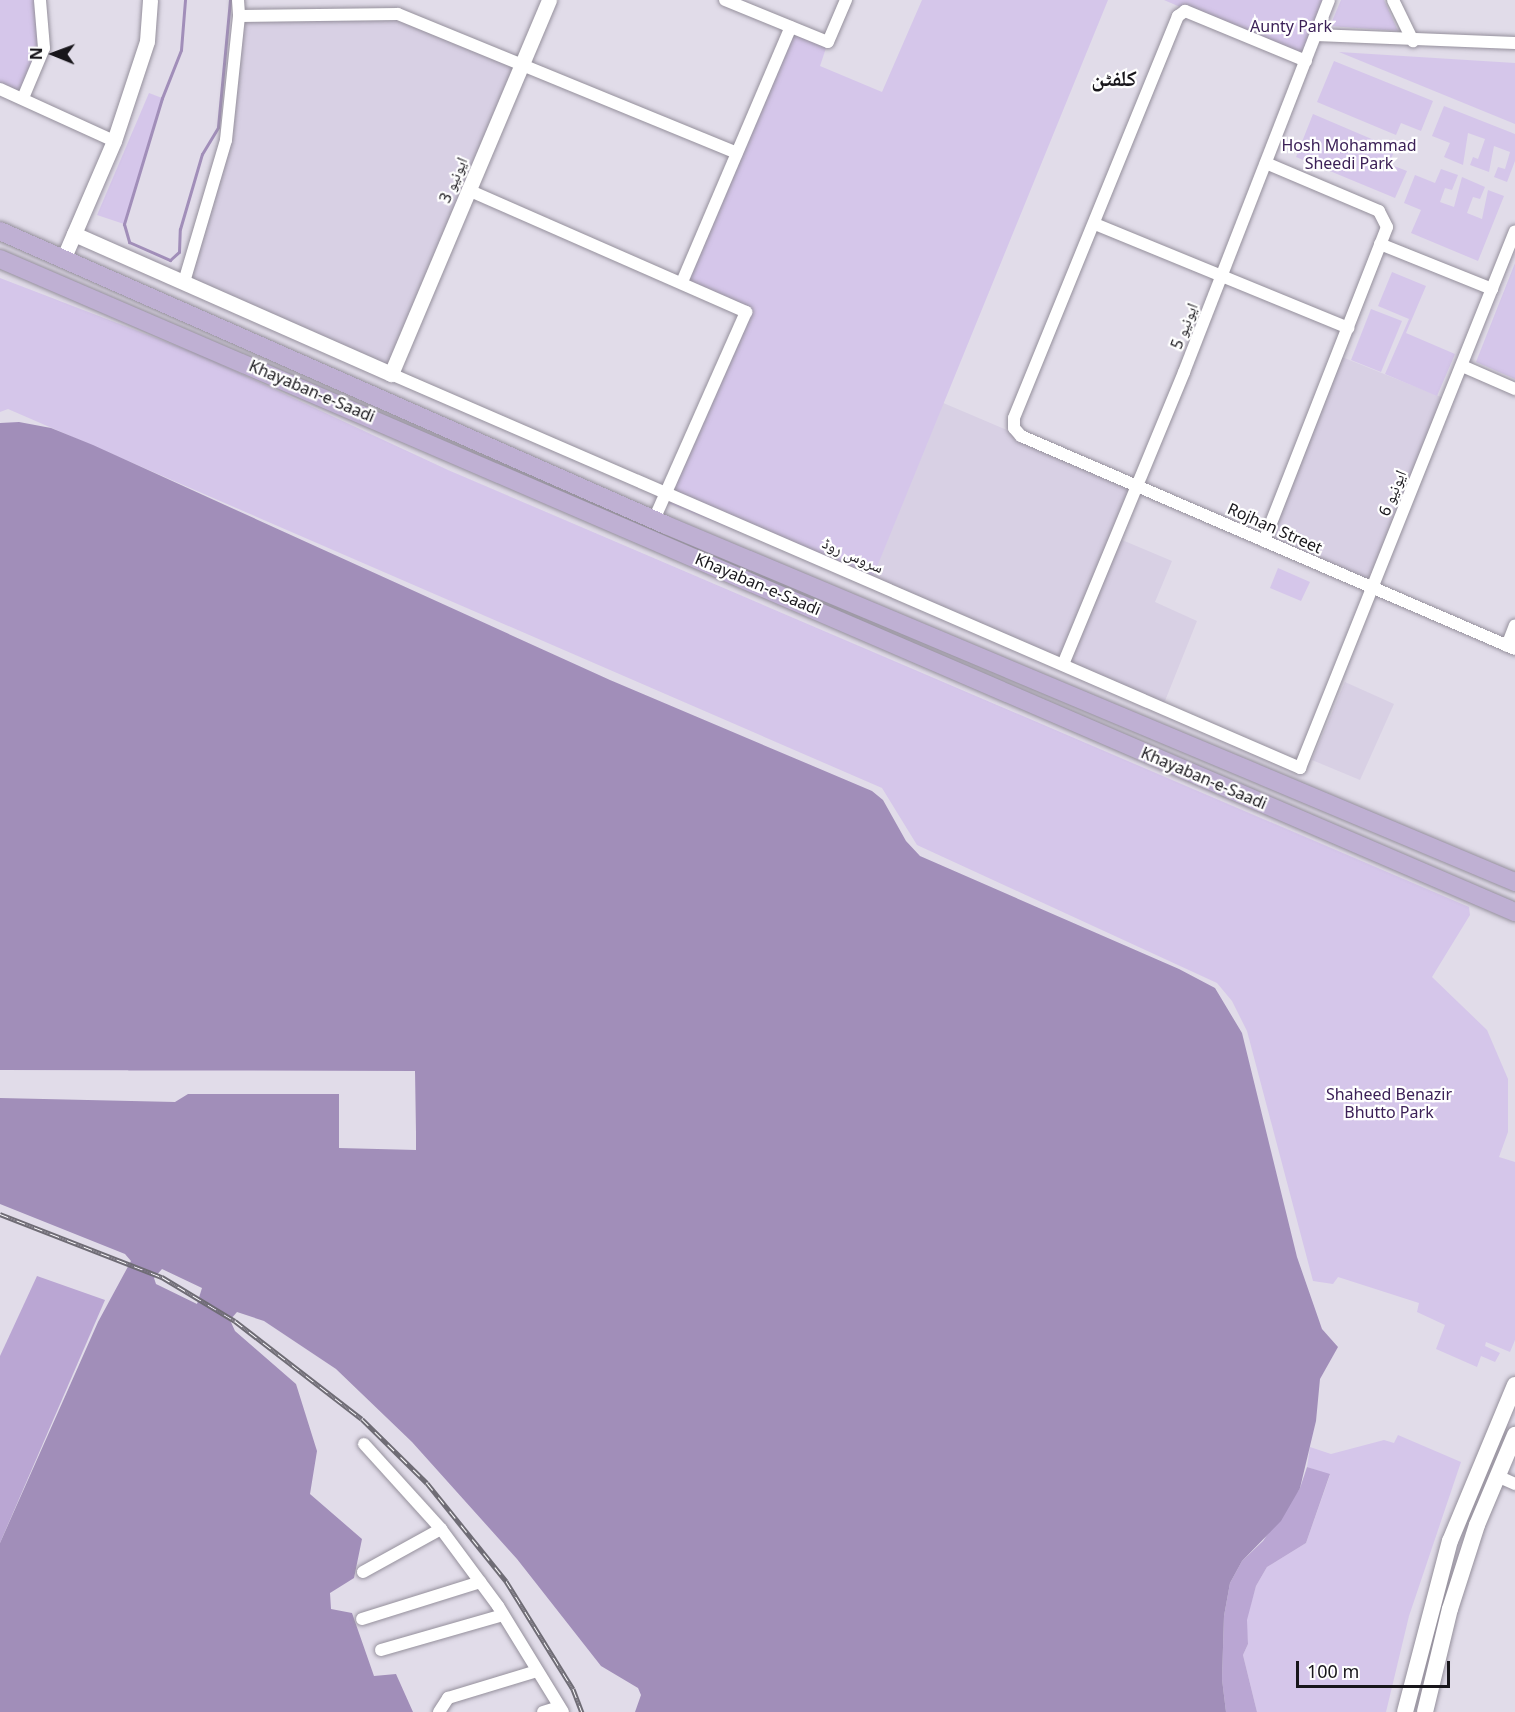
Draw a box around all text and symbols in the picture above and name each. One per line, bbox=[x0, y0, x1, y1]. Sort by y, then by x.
park label: Aunty Park bbox=[1250, 16, 1332, 36]
north arrow bbox=[24, 24, 84, 84]
text: N bbox=[25, 47, 47, 60]
district label: کلفٹن bbox=[1091, 65, 1137, 91]
park label: Hosh Mohammad Sheedi Park bbox=[1281, 135, 1417, 173]
street label: ایونیو 3 bbox=[435, 154, 471, 206]
street label: ایونیو 5 bbox=[1166, 300, 1202, 352]
street label: Khayaban-e-Saadi bbox=[246, 356, 378, 426]
street label: ایونیو 6 bbox=[1374, 467, 1410, 519]
street label: Rojhan Street bbox=[1225, 499, 1325, 557]
street label: سروس روڈ bbox=[819, 533, 887, 577]
street label: Khayaban-e-Saadi bbox=[692, 549, 824, 619]
street label: Khayaban-e-Saadi bbox=[1138, 743, 1270, 813]
park label: Shaheed Benazir Bhutto Park bbox=[1326, 1084, 1452, 1122]
scale bar bbox=[1299, 1649, 1454, 1687]
text: 100 m bbox=[1307, 1659, 1359, 1683]

